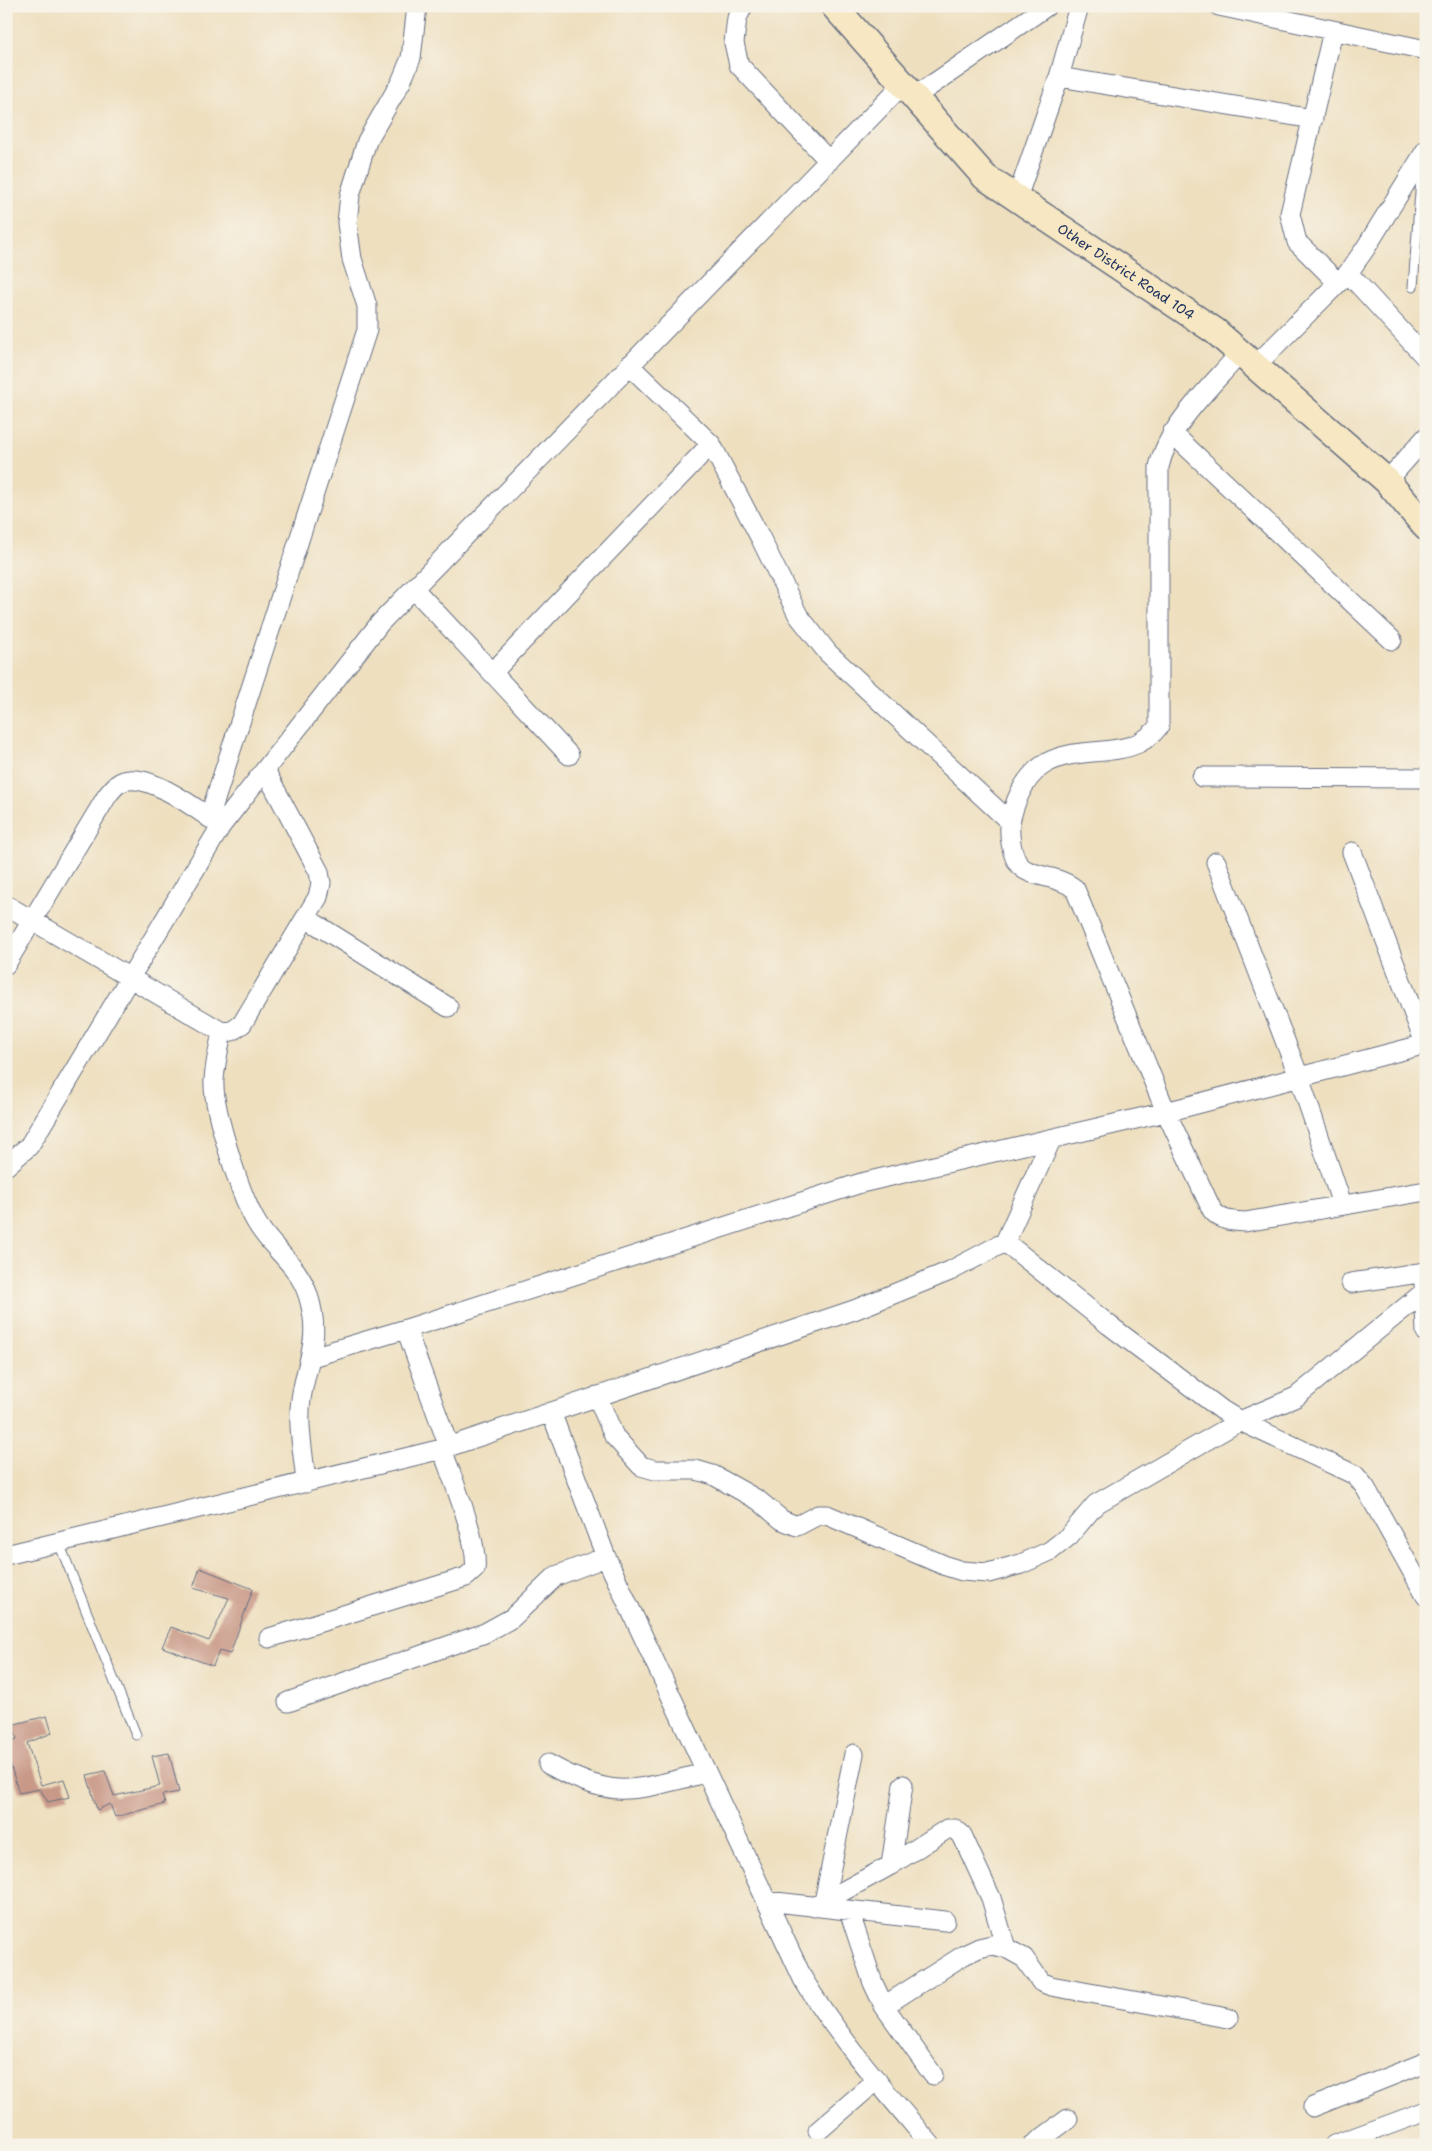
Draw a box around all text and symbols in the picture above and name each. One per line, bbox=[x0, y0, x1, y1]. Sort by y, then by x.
street label: Other District Road 104 bbox=[1054, 219, 1198, 324]

